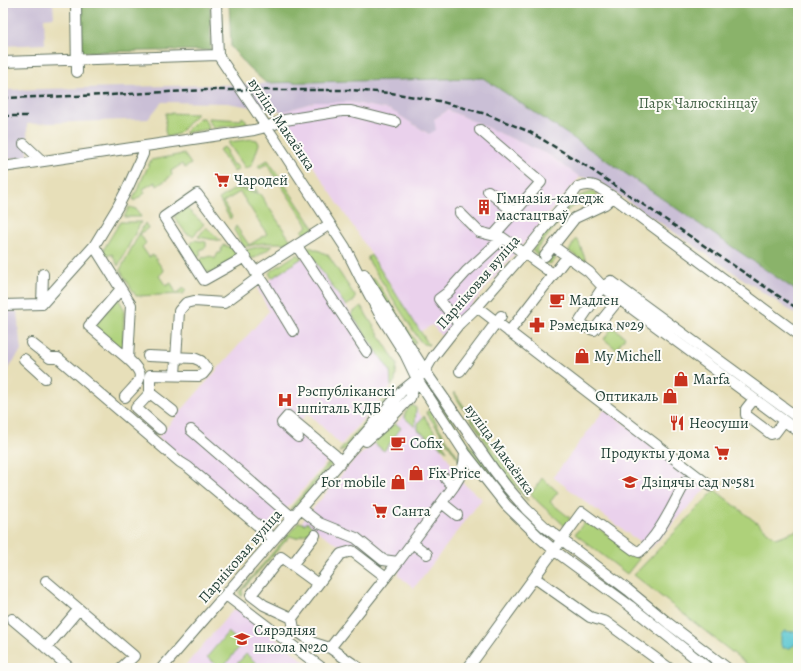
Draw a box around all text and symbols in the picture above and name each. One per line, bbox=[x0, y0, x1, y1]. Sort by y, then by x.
street label: вуліца Макаёнка bbox=[244, 74, 320, 174]
park label: Парк Чалюскінцаў bbox=[639, 93, 758, 113]
place label: Чародей bbox=[234, 170, 288, 190]
supermarket icon: Чародей bbox=[213, 171, 231, 189]
place label: Гімназія-каледж мастацтваў bbox=[496, 188, 604, 225]
building icon: Гімназія-каледж мастацтваў bbox=[475, 198, 493, 216]
street label: Парніковая вуліца bbox=[432, 231, 524, 333]
place label: Мадлен bbox=[569, 290, 619, 310]
cafe icon: Мадлен bbox=[548, 291, 566, 309]
place label: Рэмедыка №29 bbox=[549, 315, 644, 335]
pharmacy icon: Рэмедыка №29 bbox=[528, 316, 546, 334]
place label: My Michell bbox=[594, 346, 662, 366]
shop icon: My Michell bbox=[573, 347, 591, 365]
place label: Marfa bbox=[693, 369, 730, 389]
shop icon: Marfa bbox=[672, 370, 690, 388]
place label: Рэспубліканскі шпіталь КДБ bbox=[297, 381, 395, 418]
place label: Оптикаль bbox=[595, 386, 658, 406]
shop icon: Оптикаль bbox=[661, 387, 679, 405]
hospital icon: Рэспубліканскі шпіталь КДБ bbox=[276, 391, 294, 409]
street label: вуліца Макаёнка bbox=[460, 400, 540, 498]
place label: Неосуши bbox=[689, 413, 749, 433]
restaurant icon: Неосуши bbox=[668, 414, 686, 432]
place label: Cofix bbox=[410, 433, 443, 453]
cafe icon: Cofix bbox=[389, 434, 407, 452]
place label: Продукты у дома bbox=[601, 443, 710, 463]
supermarket icon: Продукты у дома bbox=[713, 444, 731, 462]
place label: Fix Price bbox=[428, 463, 481, 483]
shop icon: Fix Price bbox=[407, 464, 425, 482]
place label: For mobile bbox=[321, 472, 386, 492]
place label: Дзіцячы сад №581 bbox=[642, 472, 755, 492]
shop icon: For mobile bbox=[389, 473, 407, 491]
school or university icon: Дзіцячы сад №581 bbox=[621, 473, 639, 491]
place label: Санта bbox=[392, 501, 431, 521]
supermarket icon: Санта bbox=[371, 502, 389, 520]
street label: Парніковая вуліца bbox=[194, 505, 286, 607]
place label: Сярэдняя школа №20 bbox=[254, 620, 328, 657]
school or university icon: Сярэдняя школа №20 bbox=[233, 630, 251, 648]

